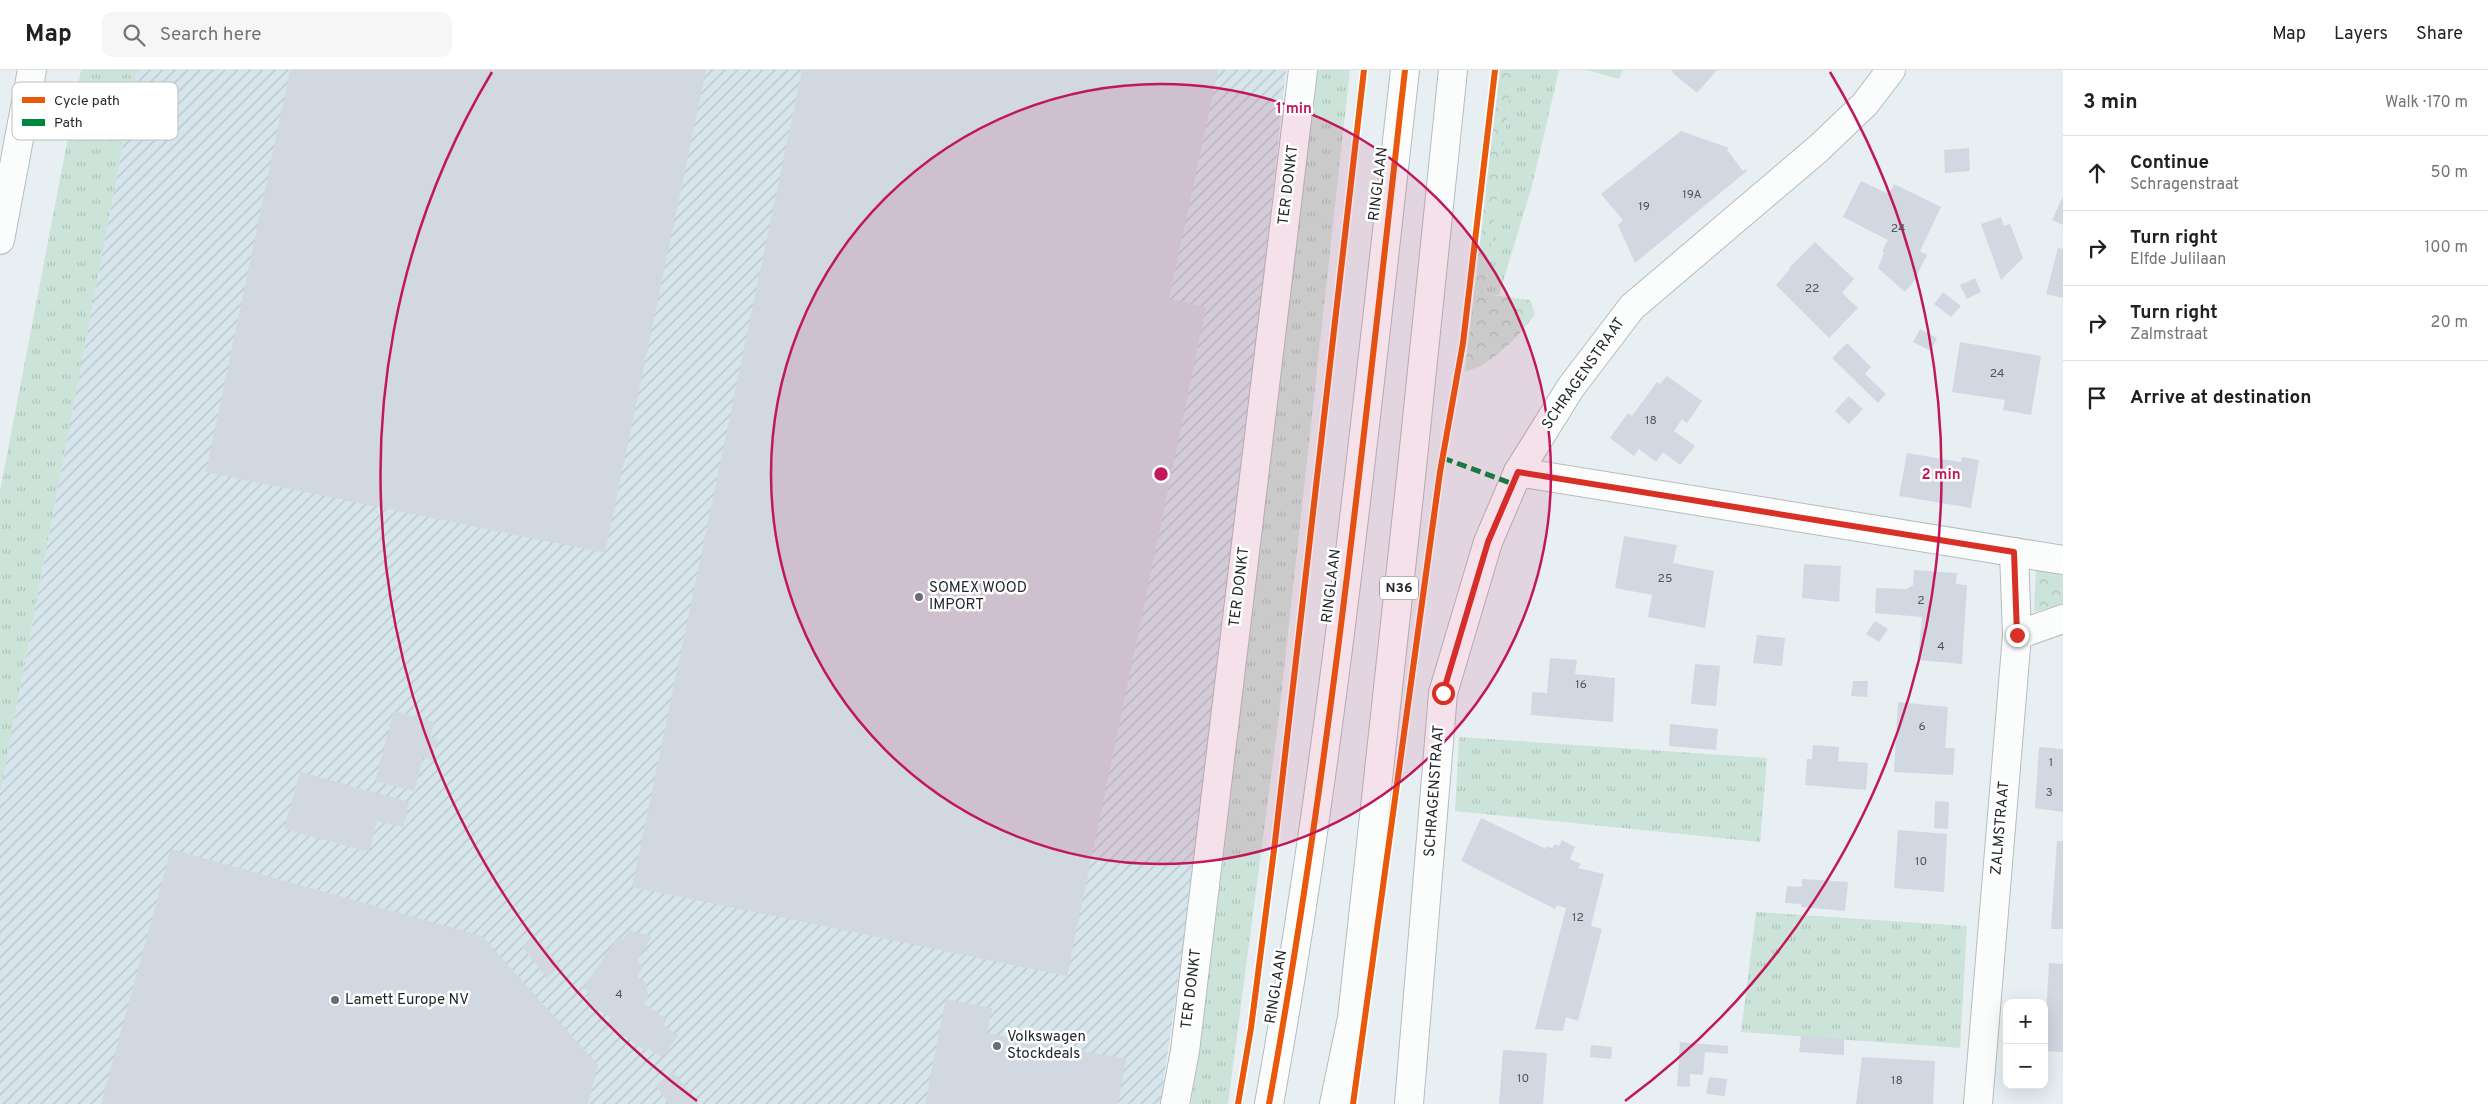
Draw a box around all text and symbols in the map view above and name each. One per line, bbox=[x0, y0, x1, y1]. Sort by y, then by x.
search box bbox=[102, 12, 452, 57]
text: Map bbox=[25, 20, 72, 50]
icon: search bbox=[120, 21, 148, 49]
text: Search here bbox=[160, 23, 261, 47]
text: Map bbox=[2272, 23, 2306, 46]
text: Layers bbox=[2334, 23, 2388, 46]
text: Share bbox=[2416, 23, 2463, 46]
legend bbox=[12, 82, 178, 140]
text: 3 min bbox=[2083, 89, 2138, 116]
text: Cycle path bbox=[54, 93, 120, 110]
text: Walk · 170 m bbox=[2385, 93, 2468, 113]
text: 1 min bbox=[1276, 100, 1312, 119]
text: Path bbox=[54, 115, 83, 132]
street label: TER DONKT bbox=[1275, 144, 1303, 226]
street label: RINGLAAN bbox=[1365, 146, 1393, 222]
text: Continue bbox=[2130, 151, 2209, 175]
icon: ahead bbox=[2083, 159, 2111, 187]
text: 50 m bbox=[2431, 163, 2468, 183]
text: Schragenstraat bbox=[2130, 175, 2239, 195]
house number: 19A bbox=[1682, 187, 1702, 203]
house number: 19 bbox=[1638, 199, 1650, 215]
house number: 24 bbox=[1891, 221, 1905, 237]
text: Turn right bbox=[2130, 226, 2218, 250]
icon: right bbox=[2083, 234, 2111, 262]
text: 100 m bbox=[2424, 238, 2468, 258]
text: Elfde Julilaan bbox=[2130, 250, 2226, 270]
house number: 22 bbox=[1805, 281, 1819, 297]
text: Turn right bbox=[2130, 301, 2218, 325]
icon: right bbox=[2083, 309, 2111, 337]
text: 20 m bbox=[2431, 313, 2468, 333]
street label: SCHRAGENSTRAAT bbox=[1538, 314, 1630, 434]
text: Zalmstraat bbox=[2130, 325, 2208, 345]
house number: 24 bbox=[1990, 366, 2004, 382]
icon: arrive bbox=[2083, 384, 2111, 412]
text: Arrive at destination bbox=[2130, 386, 2311, 410]
house number: 18 bbox=[1645, 413, 1657, 429]
centre of rings bbox=[1152, 465, 1170, 483]
text: 2 min bbox=[1921, 466, 1961, 485]
street label: TER DONKT bbox=[1226, 546, 1254, 628]
street label: RINGLAAN bbox=[1318, 548, 1346, 624]
house number: 25 bbox=[1658, 571, 1672, 587]
road number: N36 bbox=[1380, 576, 1418, 600]
place label: SOMEX WOOD IMPORT bbox=[929, 579, 1027, 615]
marker: SOMEX WOOD IMPORT bbox=[913, 591, 925, 603]
house number: 2 bbox=[1917, 593, 1925, 609]
route end bbox=[2006, 624, 2029, 647]
house number: 4 bbox=[1937, 639, 1945, 655]
house number: 16 bbox=[1575, 677, 1587, 693]
route start bbox=[1432, 682, 1455, 705]
house number: 6 bbox=[1918, 719, 1926, 735]
street label: SCHRAGENSTRAAT bbox=[1421, 724, 1449, 858]
house number: 1 bbox=[2049, 755, 2053, 771]
street label: ZALMSTRAAT bbox=[1987, 780, 2015, 876]
house number: 3 bbox=[2045, 785, 2053, 801]
house number: 10 bbox=[1915, 854, 1927, 870]
house number: 12 bbox=[1572, 910, 1584, 926]
street label: TER DONKT bbox=[1178, 948, 1206, 1030]
street label: RINGLAAN bbox=[1262, 949, 1292, 1025]
house number: 4 bbox=[615, 987, 623, 1003]
place label: Lamett Europe NV bbox=[345, 991, 469, 1010]
marker: Lamett Europe NV bbox=[329, 994, 341, 1006]
map controls bbox=[2003, 999, 2048, 1089]
button: + bbox=[2003, 999, 2048, 1044]
place label: Volkswagen Stockdeals bbox=[1007, 1028, 1086, 1064]
marker: Volkswagen Stockdeals bbox=[991, 1040, 1003, 1052]
button: − bbox=[2003, 1044, 2048, 1089]
house number: 10 bbox=[1517, 1071, 1529, 1087]
house number: 18 bbox=[1891, 1073, 1903, 1089]

